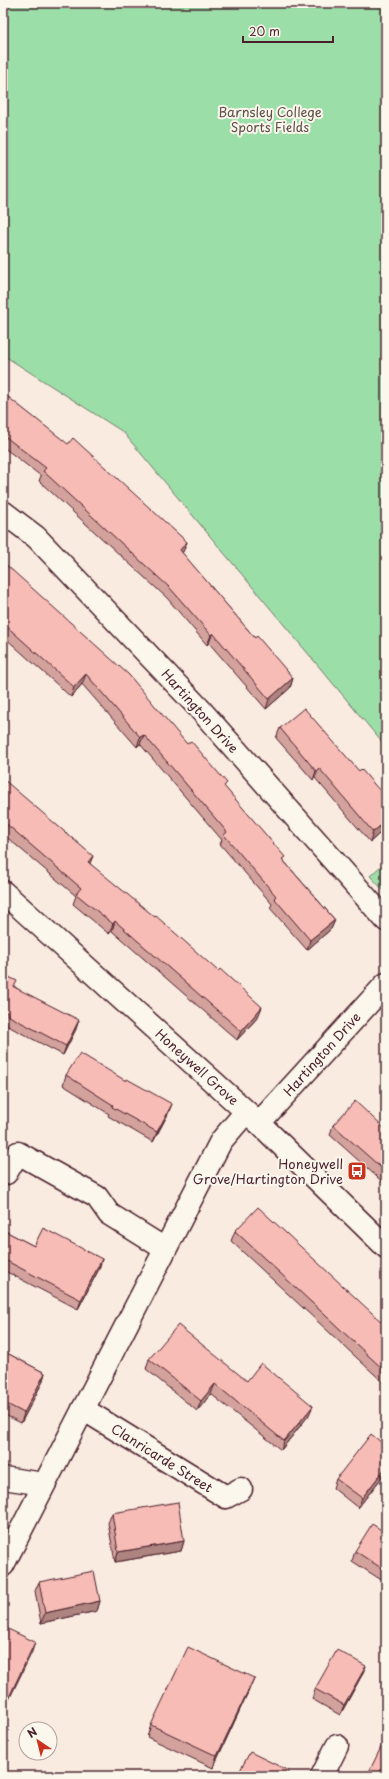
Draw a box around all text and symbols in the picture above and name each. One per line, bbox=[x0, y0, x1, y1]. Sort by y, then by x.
scale bar bbox=[243, 18, 333, 44]
text: 20 m bbox=[249, 22, 280, 40]
park label: Barnsley College Sports Fields bbox=[218, 102, 322, 136]
street label: Hartington Drive bbox=[157, 664, 243, 757]
street label: Hartington Drive bbox=[279, 1007, 365, 1100]
street label: Honeywell Grove bbox=[152, 1024, 243, 1109]
place label: Honeywell Grove/Hartington Drive bbox=[193, 1154, 343, 1188]
bus stop icon: Honeywell Grove/Hartington Drive bbox=[346, 1160, 368, 1182]
street label: Clanricarde Street bbox=[108, 1419, 217, 1497]
north arrow bbox=[18, 1721, 58, 1761]
text: N bbox=[24, 1723, 41, 1742]

